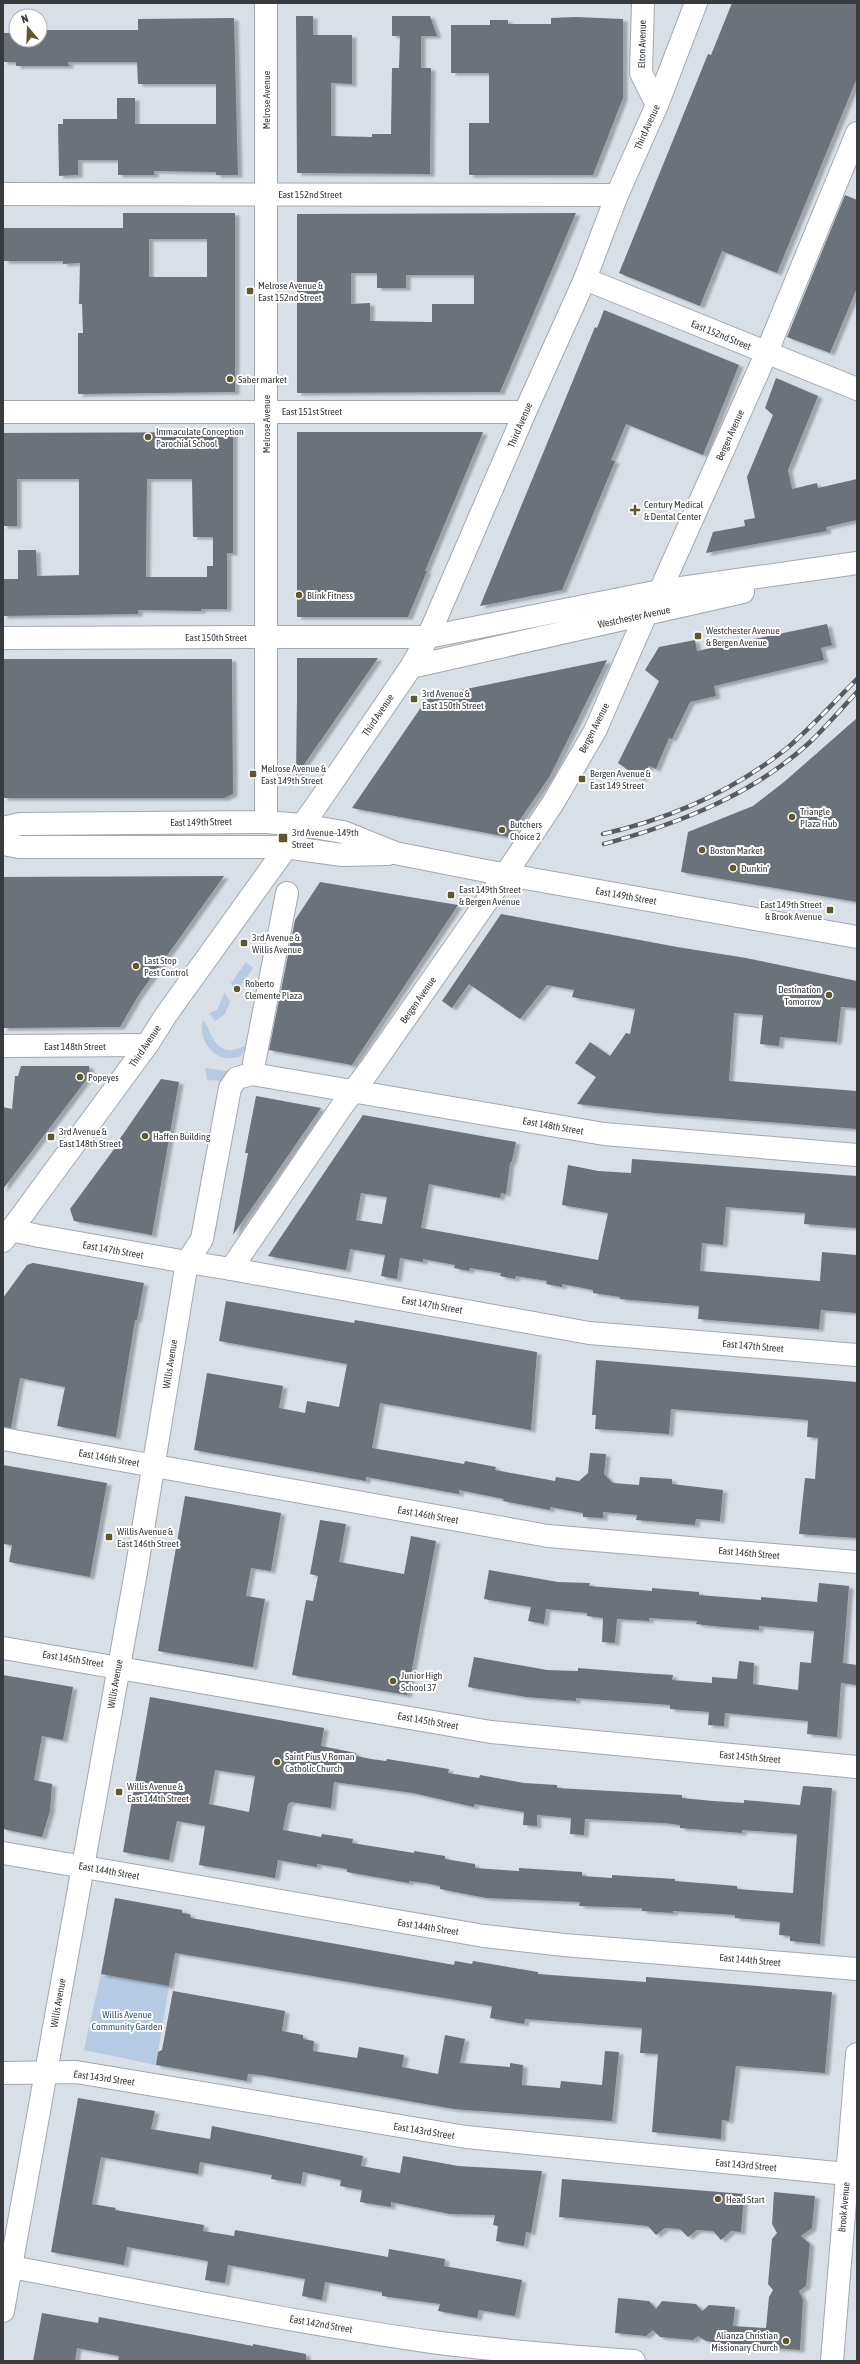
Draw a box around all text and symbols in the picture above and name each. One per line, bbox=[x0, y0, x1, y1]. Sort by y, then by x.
north arrow bbox=[8, 8, 48, 48]
text: N bbox=[20, 12, 30, 25]
street label: Elton Avenue bbox=[636, 19, 648, 68]
street label: Melrose Avenue bbox=[261, 70, 272, 129]
street label: Third Avenue bbox=[632, 102, 662, 151]
street label: East 152nd Street bbox=[278, 189, 342, 200]
place label: Melrose Avenue & East 152nd Street bbox=[258, 280, 324, 303]
marker: Melrose Avenue & East 152nd Street bbox=[245, 286, 255, 296]
street label: East 152nd Street bbox=[689, 318, 753, 352]
marker: Saber market bbox=[225, 374, 235, 384]
place label: Saber market bbox=[238, 374, 287, 385]
street label: Melrose Avenue bbox=[261, 394, 272, 453]
street label: Third Avenue bbox=[506, 400, 535, 449]
street label: East 151st Street bbox=[282, 406, 342, 417]
street label: Bergen Avenue bbox=[714, 407, 746, 462]
place label: Immaculate Conception Parochial School bbox=[156, 426, 244, 449]
marker: Immaculate Conception Parochial School bbox=[143, 432, 153, 442]
place label: Century Medical & Dental Center bbox=[644, 499, 704, 522]
marker: Century Medical & Dental Center bbox=[629, 504, 641, 516]
marker: Blink Fitness bbox=[294, 590, 304, 600]
place label: Blink Fitness bbox=[307, 590, 353, 601]
street label: Westchester Avenue bbox=[597, 604, 672, 630]
place label: Westchester Avenue & Bergen Avenue bbox=[706, 625, 780, 648]
marker: Westchester Avenue & Bergen Avenue bbox=[693, 631, 703, 641]
street label: East 150th Street bbox=[185, 632, 247, 643]
place label: 3rd Avenue & East 150th Street bbox=[422, 688, 484, 711]
street label: Third Avenue bbox=[360, 692, 396, 738]
marker: 3rd Avenue & East 150th Street bbox=[409, 694, 419, 704]
street label: Bergen Avenue bbox=[577, 701, 611, 755]
place label: Melrose Avenue & East 149th Street bbox=[261, 763, 327, 786]
place label: Bergen Avenue & East 149 Street bbox=[590, 768, 652, 791]
marker: Melrose Avenue & East 149th Street bbox=[248, 769, 258, 779]
marker: Bergen Avenue & East 149 Street bbox=[577, 774, 587, 784]
place label: Triangle Plaza Hub bbox=[800, 806, 837, 829]
marker: Triangle Plaza Hub bbox=[787, 812, 797, 822]
street label: East 149th Street bbox=[170, 816, 232, 828]
place label: Butchers Choice 2 bbox=[510, 819, 542, 842]
marker: Butchers Choice 2 bbox=[497, 825, 507, 835]
place label: 3rd Avenue–149th Street bbox=[292, 827, 359, 850]
marker: 3rd Avenue–149th Street bbox=[277, 832, 289, 844]
marker: Boston Market bbox=[697, 845, 707, 855]
place label: Boston Market bbox=[710, 845, 763, 856]
marker: Dunkin' bbox=[728, 863, 738, 873]
place label: Dunkin' bbox=[741, 863, 769, 874]
place label: East 149th Street & Bergen Avenue bbox=[459, 884, 521, 907]
street label: East 149th Street bbox=[595, 885, 658, 907]
marker: East 149th Street & Bergen Avenue bbox=[446, 890, 456, 900]
place label: East 149th Street & Brook Avenue bbox=[760, 899, 822, 922]
marker: East 149th Street & Brook Avenue bbox=[825, 905, 835, 915]
place label: 3rd Avenue & Willis Avenue bbox=[252, 932, 302, 955]
marker: 3rd Avenue & Willis Avenue bbox=[239, 938, 249, 948]
place label: Last Stop Pest Control bbox=[144, 955, 189, 978]
marker: Last Stop Pest Control bbox=[131, 961, 141, 971]
street label: Bergen Avenue bbox=[398, 974, 438, 1025]
place label: Roberto Clemente Plaza bbox=[245, 978, 303, 1001]
marker: Roberto Clemente Plaza bbox=[232, 984, 242, 994]
place label: Destination Tomorrow bbox=[778, 984, 821, 1007]
marker: Destination Tomorrow bbox=[824, 990, 834, 1000]
street label: Third Avenue bbox=[127, 1023, 163, 1069]
street label: East 148th Street bbox=[44, 1041, 106, 1052]
marker: Popeyes bbox=[75, 1072, 85, 1082]
place label: Popeyes bbox=[88, 1072, 119, 1083]
street label: East 148th Street bbox=[522, 1115, 585, 1137]
place label: 3rd Avenue & East 148th Street bbox=[59, 1126, 121, 1149]
marker: Haffen Building bbox=[140, 1131, 150, 1141]
place label: Haffen Building bbox=[153, 1131, 211, 1142]
marker: 3rd Avenue & East 148th Street bbox=[46, 1132, 56, 1142]
street label: East 147th Street bbox=[82, 1239, 145, 1261]
street label: East 147th Street bbox=[401, 1294, 464, 1316]
street label: Willis Avenue bbox=[161, 1338, 179, 1389]
street label: East 147th Street bbox=[722, 1338, 784, 1354]
street label: East 146th Street bbox=[78, 1447, 141, 1469]
street label: East 146th Street bbox=[397, 1504, 460, 1526]
place label: Willis Avenue & East 146th Street bbox=[117, 1526, 179, 1549]
marker: Willis Avenue & East 146th Street bbox=[104, 1532, 114, 1542]
street label: East 146th Street bbox=[718, 1545, 780, 1561]
street label: East 145th Street bbox=[42, 1649, 105, 1669]
street label: Willis Avenue bbox=[105, 1658, 125, 1709]
place label: Junior High School 37 bbox=[401, 1670, 443, 1693]
marker: Junior High School 37 bbox=[388, 1676, 398, 1686]
street label: East 145th Street bbox=[397, 1710, 460, 1732]
street label: East 145th Street bbox=[719, 1749, 781, 1765]
place label: Saint Pius V Roman Catholic Church bbox=[285, 1751, 355, 1774]
marker: Saint Pius V Roman Catholic Church bbox=[272, 1757, 282, 1767]
place label: Willis Avenue & East 144th Street bbox=[127, 1781, 189, 1804]
marker: Willis Avenue & East 144th Street bbox=[114, 1787, 124, 1797]
street label: East 144th Street bbox=[78, 1860, 141, 1882]
street label: East 144th Street bbox=[397, 1917, 460, 1937]
street label: East 144th Street bbox=[719, 1952, 781, 1968]
street label: Willis Avenue bbox=[48, 1977, 68, 2028]
park label: Willis Avenue Community Garden bbox=[92, 2009, 163, 2032]
street label: East 143rd Street bbox=[73, 2068, 135, 2088]
street label: East 143rd Street bbox=[393, 2121, 455, 2141]
street label: East 143rd Street bbox=[715, 2157, 777, 2173]
street label: Brook Avenue bbox=[836, 2181, 852, 2233]
marker: Head Start bbox=[713, 2194, 723, 2204]
place label: Head Start bbox=[726, 2194, 765, 2205]
street label: East 142nd Street bbox=[289, 2313, 353, 2335]
place label: Alianza Christian Missionary Church bbox=[711, 2330, 778, 2353]
marker: Alianza Christian Missionary Church bbox=[781, 2336, 791, 2346]

